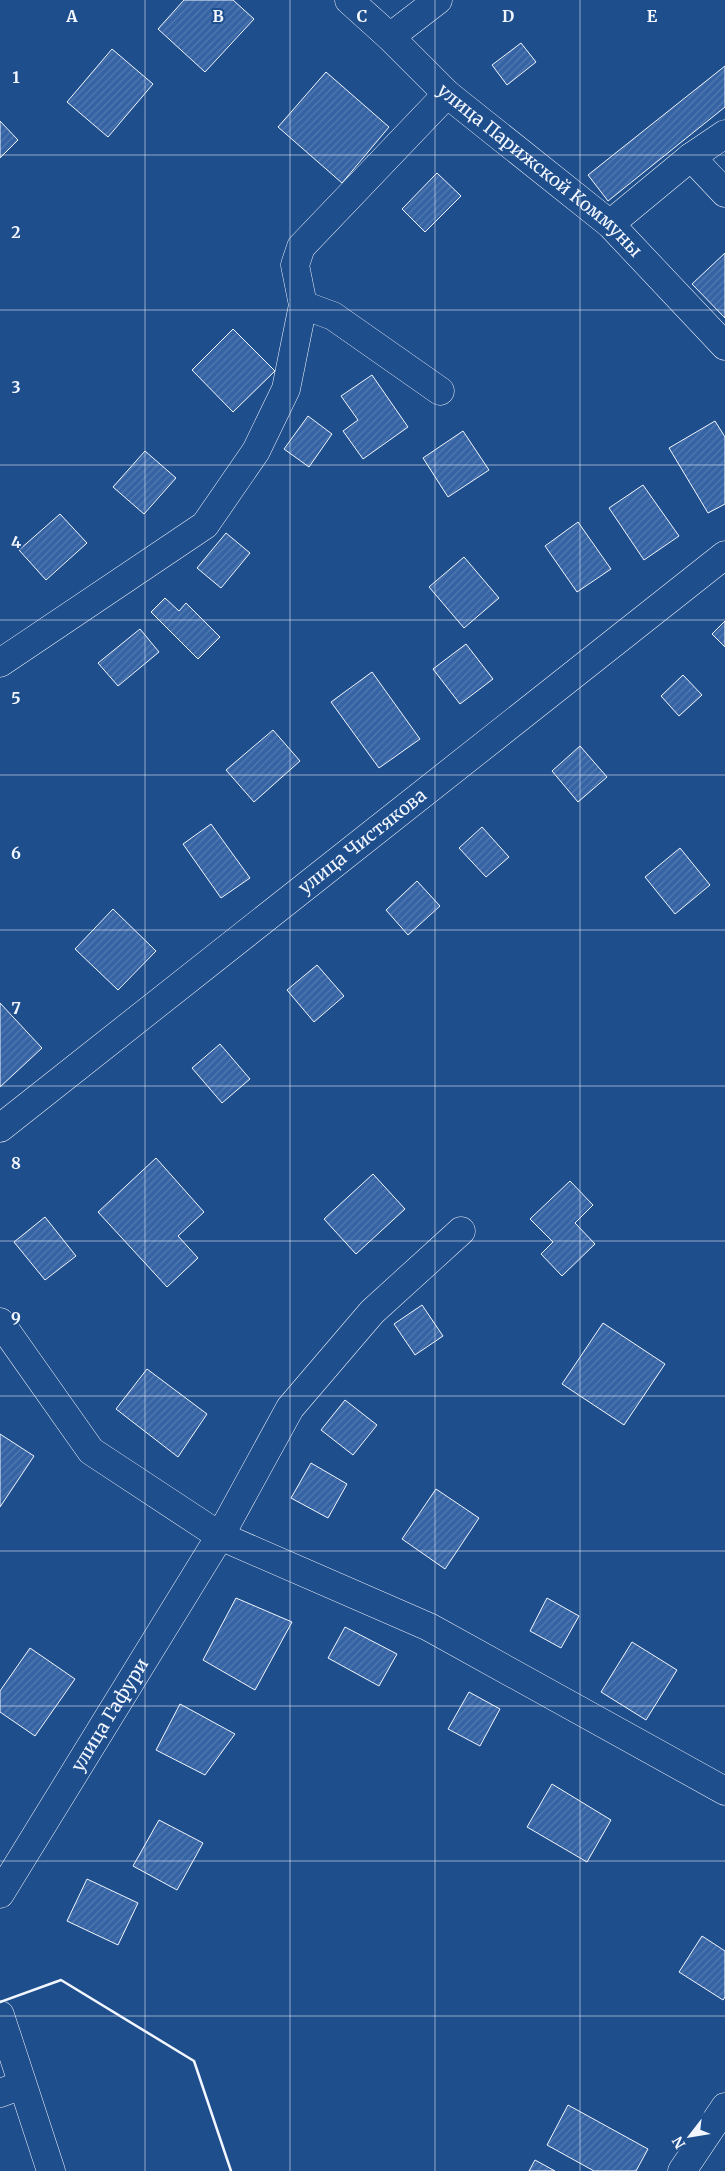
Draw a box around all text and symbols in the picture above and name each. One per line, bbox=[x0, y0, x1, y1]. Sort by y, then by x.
text: A bbox=[65, 6, 78, 26]
text: B bbox=[212, 6, 224, 26]
text: C bbox=[357, 6, 367, 26]
text: D bbox=[502, 6, 514, 26]
text: E bbox=[647, 6, 658, 26]
text: 1 bbox=[12, 67, 20, 87]
street label: улица Парижской Коммуны bbox=[432, 79, 647, 262]
text: 2 bbox=[11, 222, 21, 242]
text: 3 bbox=[11, 377, 21, 397]
text: 4 bbox=[11, 532, 21, 552]
text: 5 bbox=[11, 688, 21, 708]
street label: улица Чистякова bbox=[293, 783, 431, 899]
text: 6 bbox=[11, 843, 21, 863]
text: 7 bbox=[11, 998, 21, 1018]
text: 8 bbox=[11, 1153, 21, 1173]
text: 9 bbox=[11, 1308, 21, 1328]
street label: улица Гафури bbox=[66, 1654, 153, 1776]
north arrow bbox=[665, 2111, 715, 2161]
text: N bbox=[668, 2133, 689, 2152]

